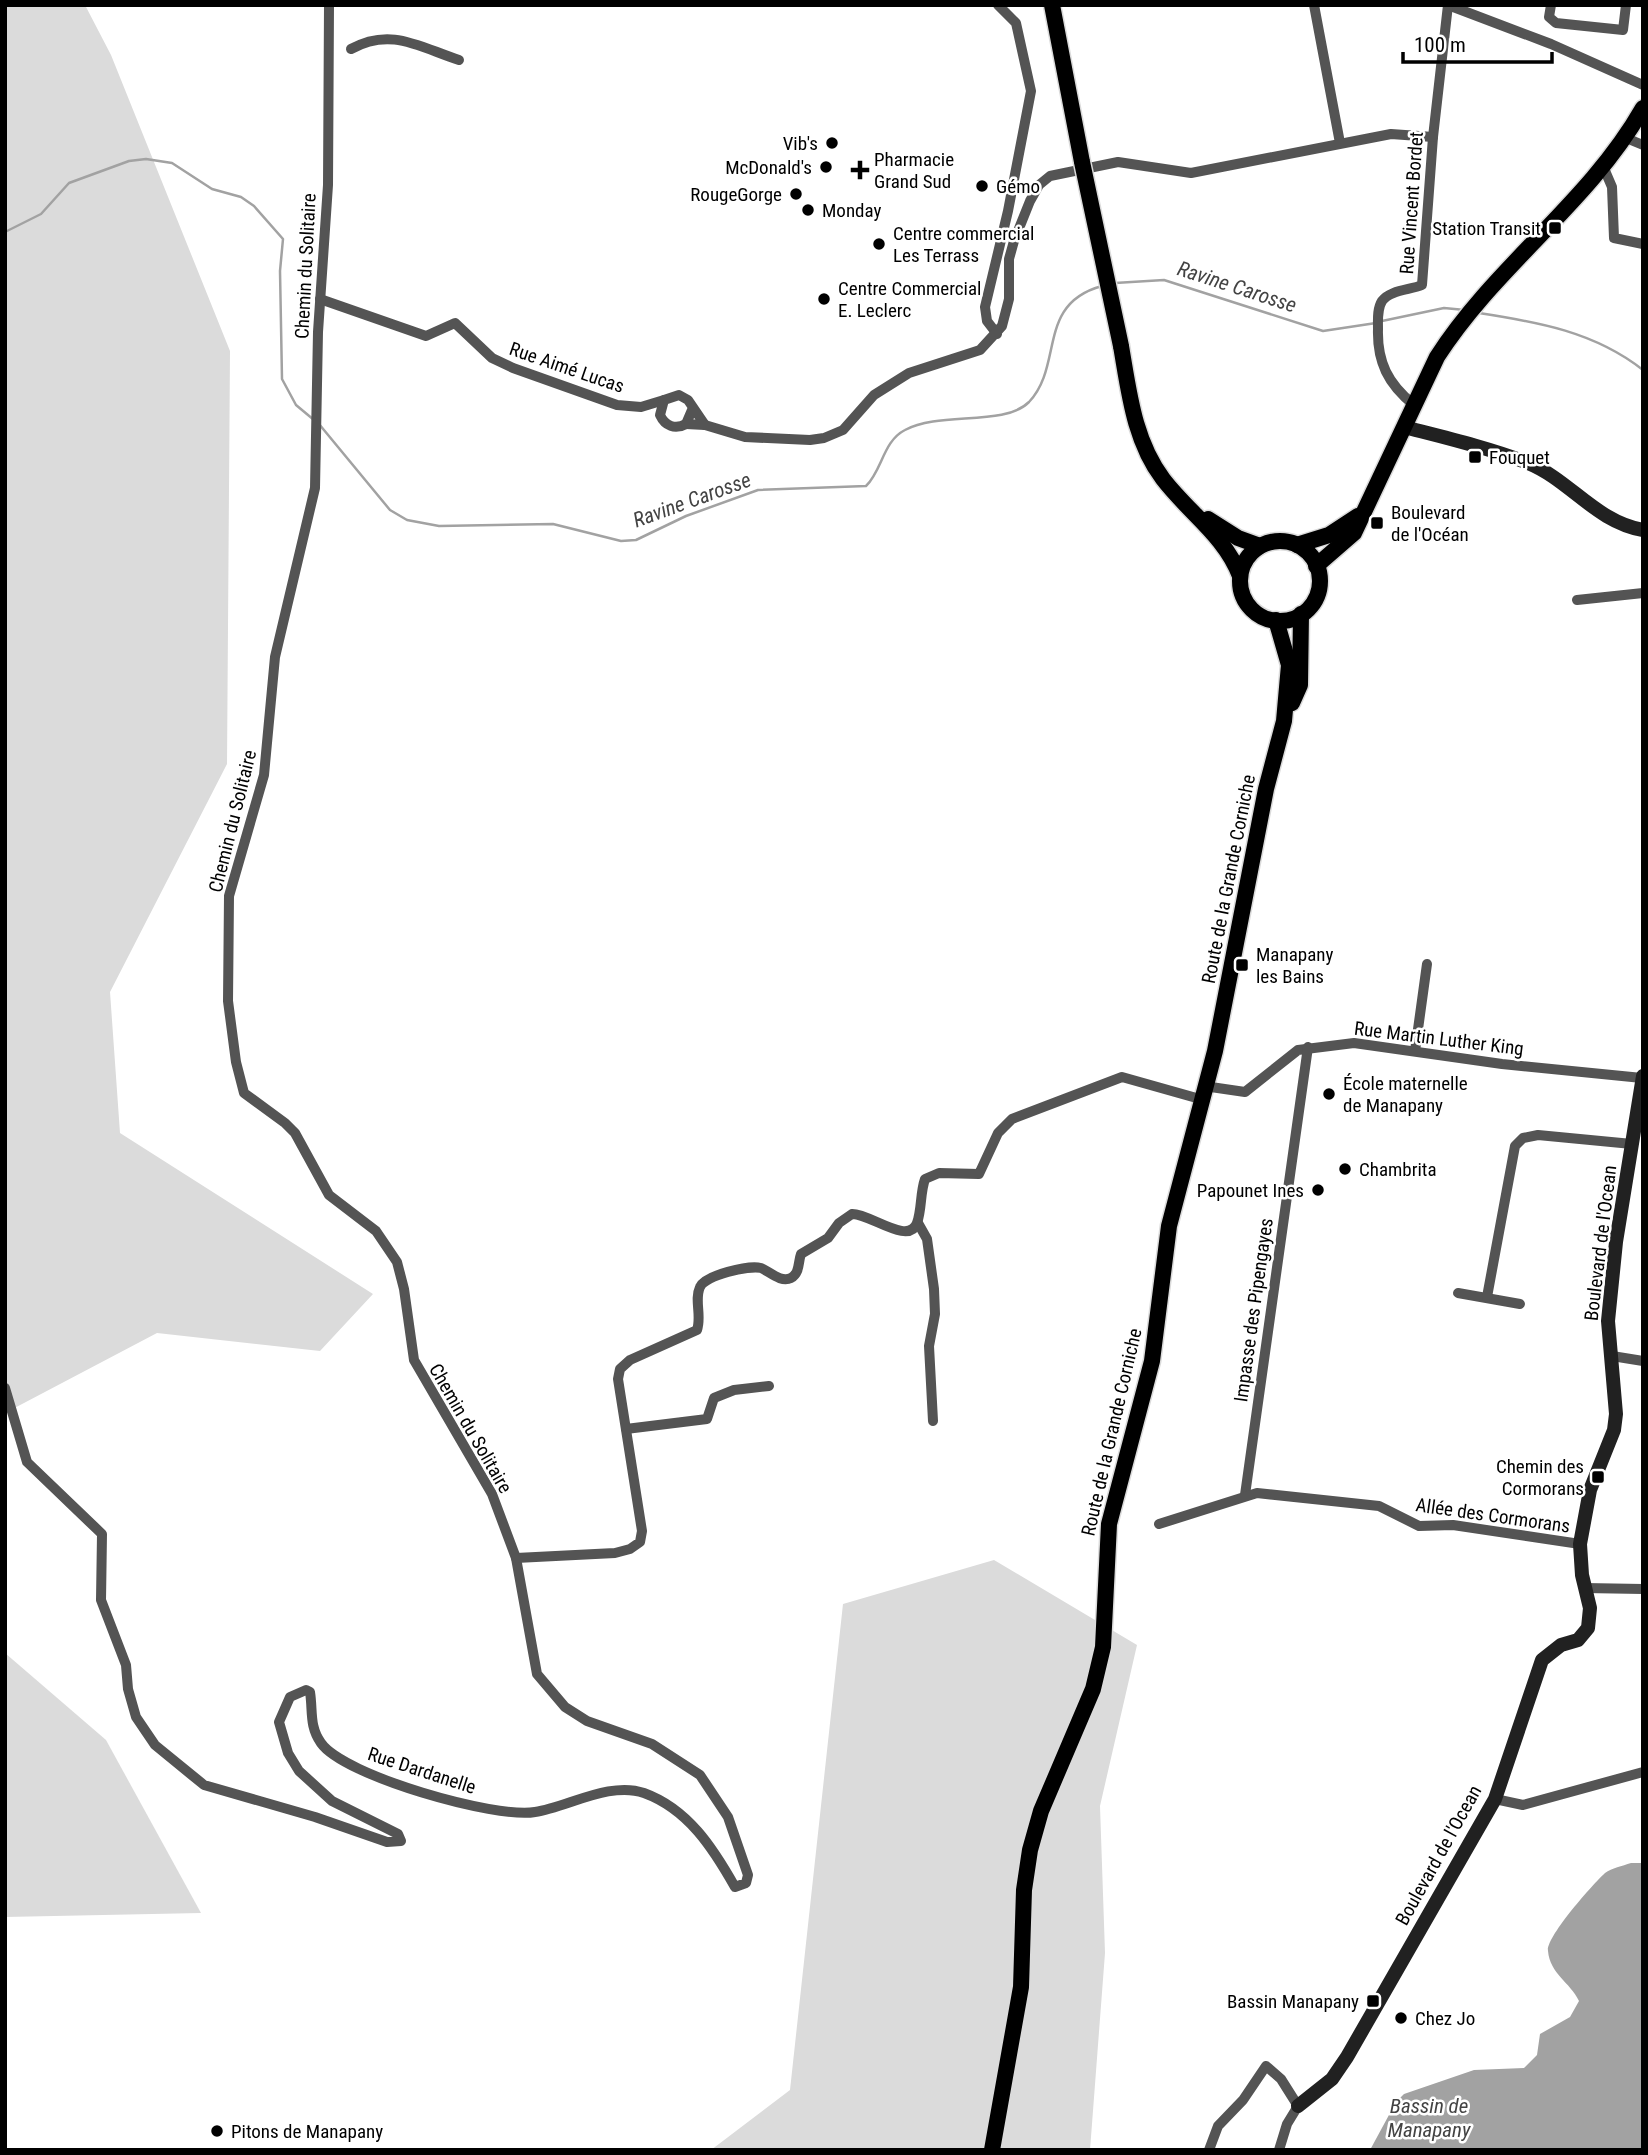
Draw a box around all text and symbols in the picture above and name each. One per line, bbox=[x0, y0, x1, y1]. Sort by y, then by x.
scale bar bbox=[1403, 21, 1552, 65]
text: 100 m bbox=[1414, 33, 1466, 57]
street label: Rue Vincent Bordet bbox=[1395, 131, 1428, 275]
place label: Vib's bbox=[783, 132, 818, 155]
marker: Vib's bbox=[824, 135, 840, 151]
place label: Pharmacie Grand Sud bbox=[874, 148, 954, 193]
place label: McDonald's bbox=[725, 156, 812, 179]
marker: McDonald's bbox=[818, 159, 834, 175]
marker: Pharmacie Grand Sud bbox=[852, 162, 868, 178]
place label: Gémo bbox=[996, 175, 1040, 198]
marker: Gémo bbox=[974, 178, 990, 194]
place label: RougeGorge bbox=[690, 183, 782, 206]
marker: RougeGorge bbox=[788, 186, 804, 202]
street label: Chemin du Solitaire bbox=[290, 193, 321, 339]
place label: Monday bbox=[822, 199, 881, 222]
marker: Monday bbox=[800, 202, 816, 218]
place label: Station Transit bbox=[1432, 217, 1541, 240]
marker: Station Transit bbox=[1547, 220, 1563, 236]
place label: Centre commercial Les Terrass bbox=[893, 222, 1034, 267]
marker: Centre commercial Les Terrass bbox=[871, 236, 887, 252]
water label: Ravine Carosse bbox=[1174, 256, 1300, 318]
place label: Centre Commercial E. Leclerc bbox=[838, 277, 981, 322]
marker: Centre Commercial E. Leclerc bbox=[816, 291, 832, 307]
street label: Rue Aimé Lucas bbox=[506, 337, 627, 398]
place label: Fouquet bbox=[1489, 446, 1550, 469]
marker: Fouquet bbox=[1467, 449, 1483, 465]
water label: Ravine Carosse bbox=[630, 468, 754, 532]
place label: Boulevard de l'Océan bbox=[1391, 501, 1469, 546]
marker: Boulevard de l'Océan bbox=[1369, 515, 1385, 531]
street label: Chemin du Solitaire bbox=[204, 748, 261, 895]
street label: Route de la Grande Corniche bbox=[1197, 773, 1260, 986]
place label: Manapany les Bains bbox=[1256, 943, 1333, 988]
marker: Manapany les Bains bbox=[1234, 957, 1250, 973]
street label: Rue Martin Luther King bbox=[1353, 1017, 1525, 1060]
place label: École maternelle de Manapany bbox=[1343, 1072, 1468, 1117]
marker: École maternelle de Manapany bbox=[1321, 1086, 1337, 1102]
place label: Chambrita bbox=[1359, 1158, 1437, 1181]
marker: Chambrita bbox=[1337, 1161, 1353, 1177]
street label: Boulevard de l'Ocean bbox=[1580, 1164, 1621, 1322]
place label: Papounet Ines bbox=[1197, 1179, 1304, 1202]
marker: Papounet Ines bbox=[1310, 1182, 1326, 1198]
street label: Impasse des Pipengayes bbox=[1229, 1217, 1278, 1404]
street label: Route de la Grande Corniche bbox=[1076, 1326, 1147, 1538]
street label: Chemin du Solitaire bbox=[424, 1359, 517, 1497]
place label: Chemin des Cormorans bbox=[1496, 1455, 1584, 1500]
marker: Chemin des Cormorans bbox=[1590, 1469, 1606, 1485]
street label: Allée des Cormorans bbox=[1414, 1493, 1572, 1538]
street label: Rue Dardanelle bbox=[365, 1742, 479, 1799]
street label: Boulevard de l'Ocean bbox=[1390, 1781, 1486, 1929]
place label: Bassin Manapany bbox=[1227, 1990, 1359, 2013]
marker: Bassin Manapany bbox=[1365, 1993, 1381, 2009]
place label: Chez Jo bbox=[1415, 2007, 1475, 2030]
marker: Chez Jo bbox=[1393, 2010, 1409, 2026]
water label: Bassin de Manapany bbox=[1388, 2094, 1471, 2142]
place label: Pitons de Manapany bbox=[231, 2120, 383, 2143]
marker: Pitons de Manapany bbox=[209, 2123, 225, 2139]

